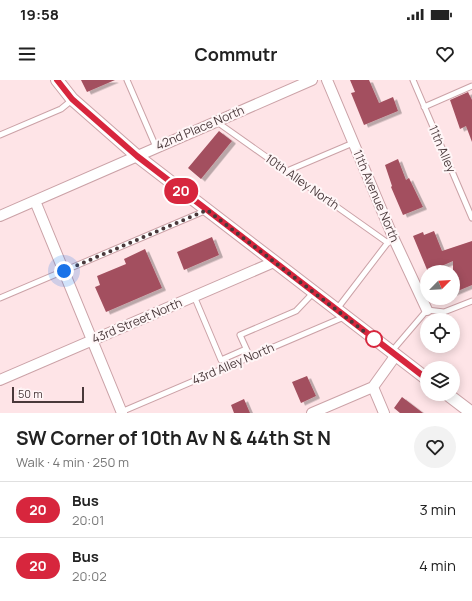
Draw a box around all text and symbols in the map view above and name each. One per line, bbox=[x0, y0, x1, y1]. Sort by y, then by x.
text: 19:58 bbox=[20, 4, 59, 25]
text: Commutr bbox=[194, 42, 278, 66]
icon: menu bbox=[16, 43, 38, 65]
icon: heart bbox=[434, 43, 456, 65]
street label: 42nd Place North bbox=[153, 101, 247, 154]
street label: 11th Alley bbox=[425, 122, 460, 176]
street label: 11th Avenue North bbox=[349, 147, 404, 245]
street label: 10th Alley North bbox=[262, 150, 343, 213]
line badge: 20 bbox=[163, 178, 199, 204]
text: 20 bbox=[172, 181, 190, 200]
your location bbox=[54, 261, 74, 281]
north arrow bbox=[420, 265, 460, 305]
map controls bbox=[420, 265, 460, 401]
street label: 43rd Street North bbox=[89, 294, 185, 347]
button: locate bbox=[420, 313, 460, 353]
unlabelled marker bbox=[365, 330, 383, 348]
street label: 43rd Alley North bbox=[189, 339, 277, 389]
button: layers bbox=[420, 361, 460, 401]
scale bar bbox=[12, 385, 84, 404]
text: 50 m bbox=[18, 386, 43, 401]
text: SW Corner of 10th Av N & 44th St N bbox=[16, 425, 331, 451]
button: heart bbox=[414, 426, 456, 468]
text: Walk · 4 min · 250 m bbox=[16, 453, 129, 471]
text: Bus bbox=[72, 490, 99, 511]
text: 3 min bbox=[420, 499, 456, 520]
text: 20 bbox=[29, 500, 47, 519]
text: 20:01 bbox=[72, 511, 104, 529]
text: Bus bbox=[72, 546, 99, 567]
text: 4 min bbox=[419, 555, 456, 576]
text: 20 bbox=[29, 556, 47, 575]
text: 20:02 bbox=[72, 567, 107, 585]

